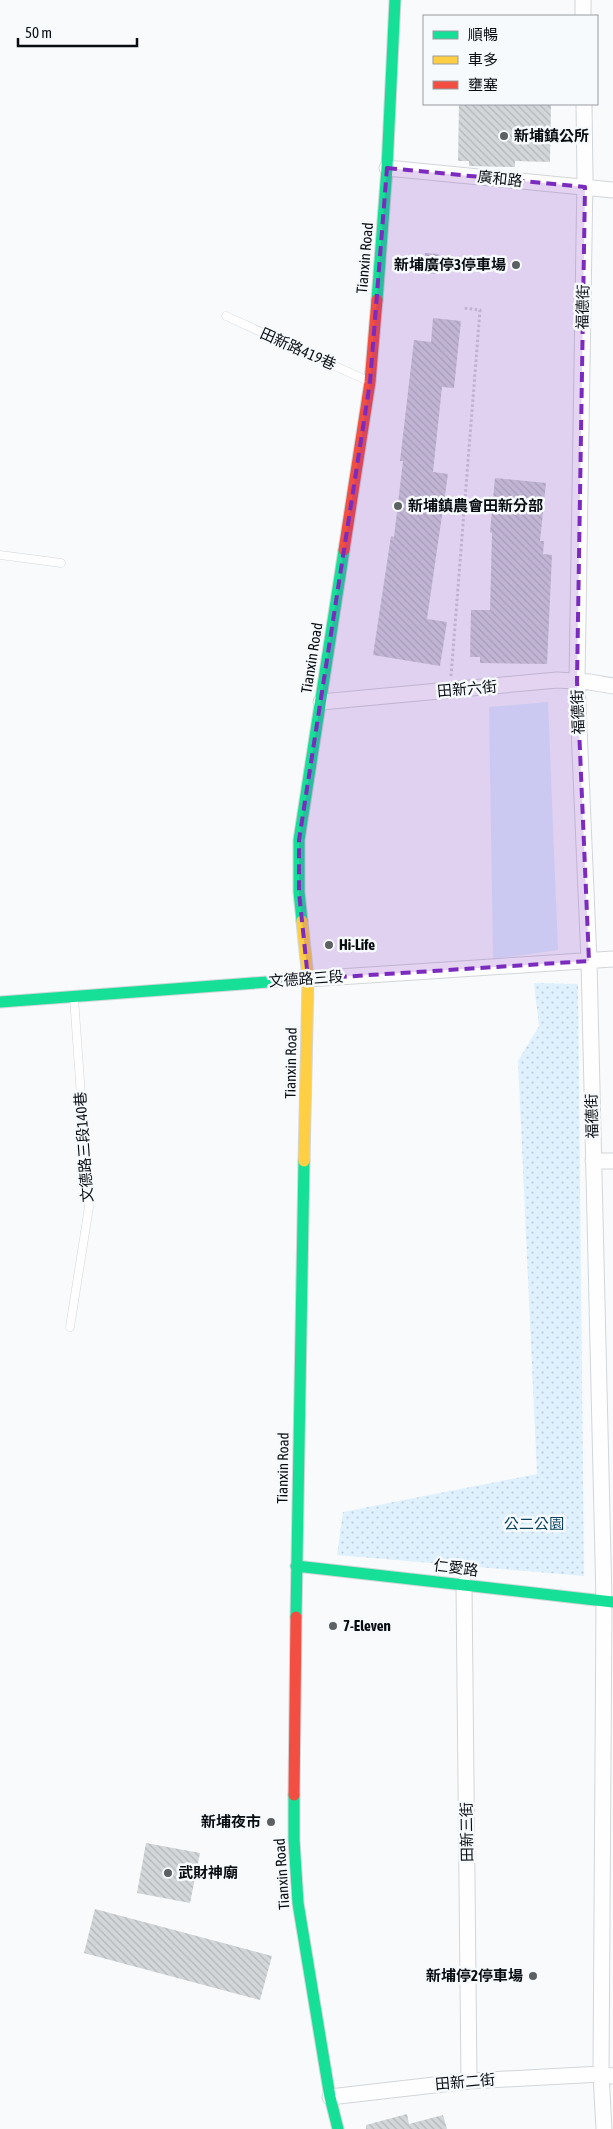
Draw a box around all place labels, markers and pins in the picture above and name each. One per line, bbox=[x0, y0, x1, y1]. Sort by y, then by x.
place label: 新埔鎮公所 bbox=[514, 127, 589, 144]
marker: 新埔鎮公所 bbox=[498, 130, 510, 142]
place label: 新埔廣停3停車場 bbox=[394, 256, 506, 273]
marker: 新埔廣停3停車場 bbox=[510, 259, 522, 271]
place label: 新埔鎮農會田新分部 bbox=[408, 497, 543, 514]
marker: 新埔鎮農會田新分部 bbox=[392, 500, 404, 512]
place label: Hi-Life bbox=[339, 936, 375, 953]
marker: Hi-Life bbox=[323, 939, 335, 951]
place label: 7-Eleven bbox=[343, 1617, 391, 1634]
marker: 7-Eleven bbox=[327, 1620, 339, 1632]
place label: 新埔夜市 bbox=[201, 1813, 261, 1830]
marker: 新埔夜市 bbox=[265, 1816, 277, 1828]
place label: 武財神廟 bbox=[178, 1864, 238, 1881]
marker: 武財神廟 bbox=[162, 1867, 174, 1879]
place label: 新埔停2停車場 bbox=[426, 1967, 523, 1984]
marker: 新埔停2停車場 bbox=[527, 1970, 539, 1982]

